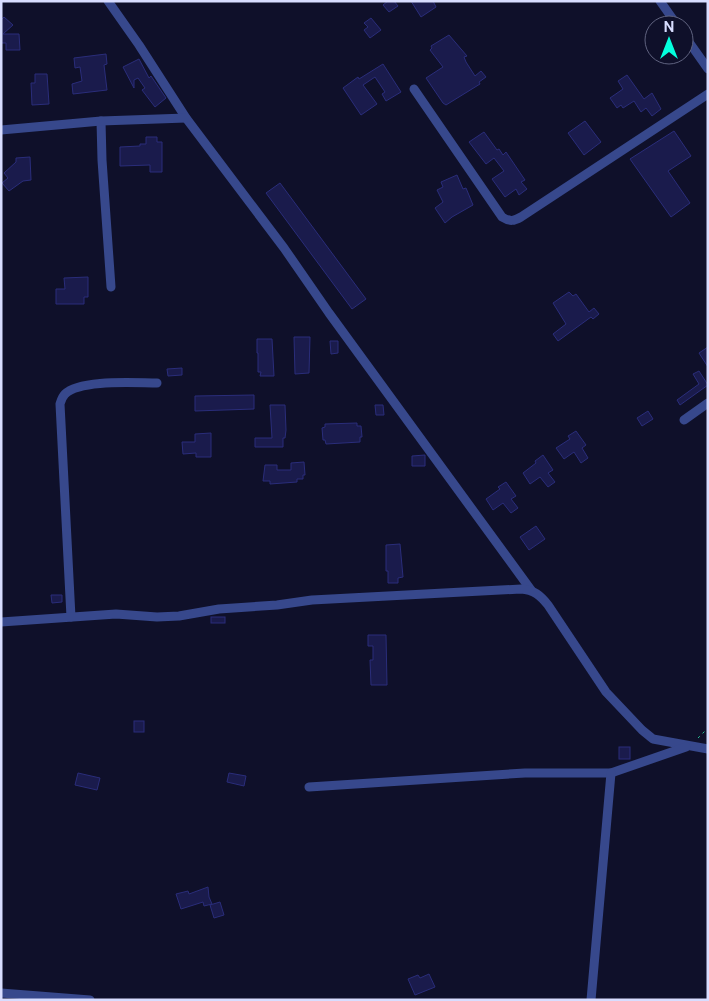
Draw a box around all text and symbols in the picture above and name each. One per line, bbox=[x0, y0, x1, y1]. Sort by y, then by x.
north arrow bbox=[644, 15, 694, 65]
text: N bbox=[664, 19, 674, 35]

